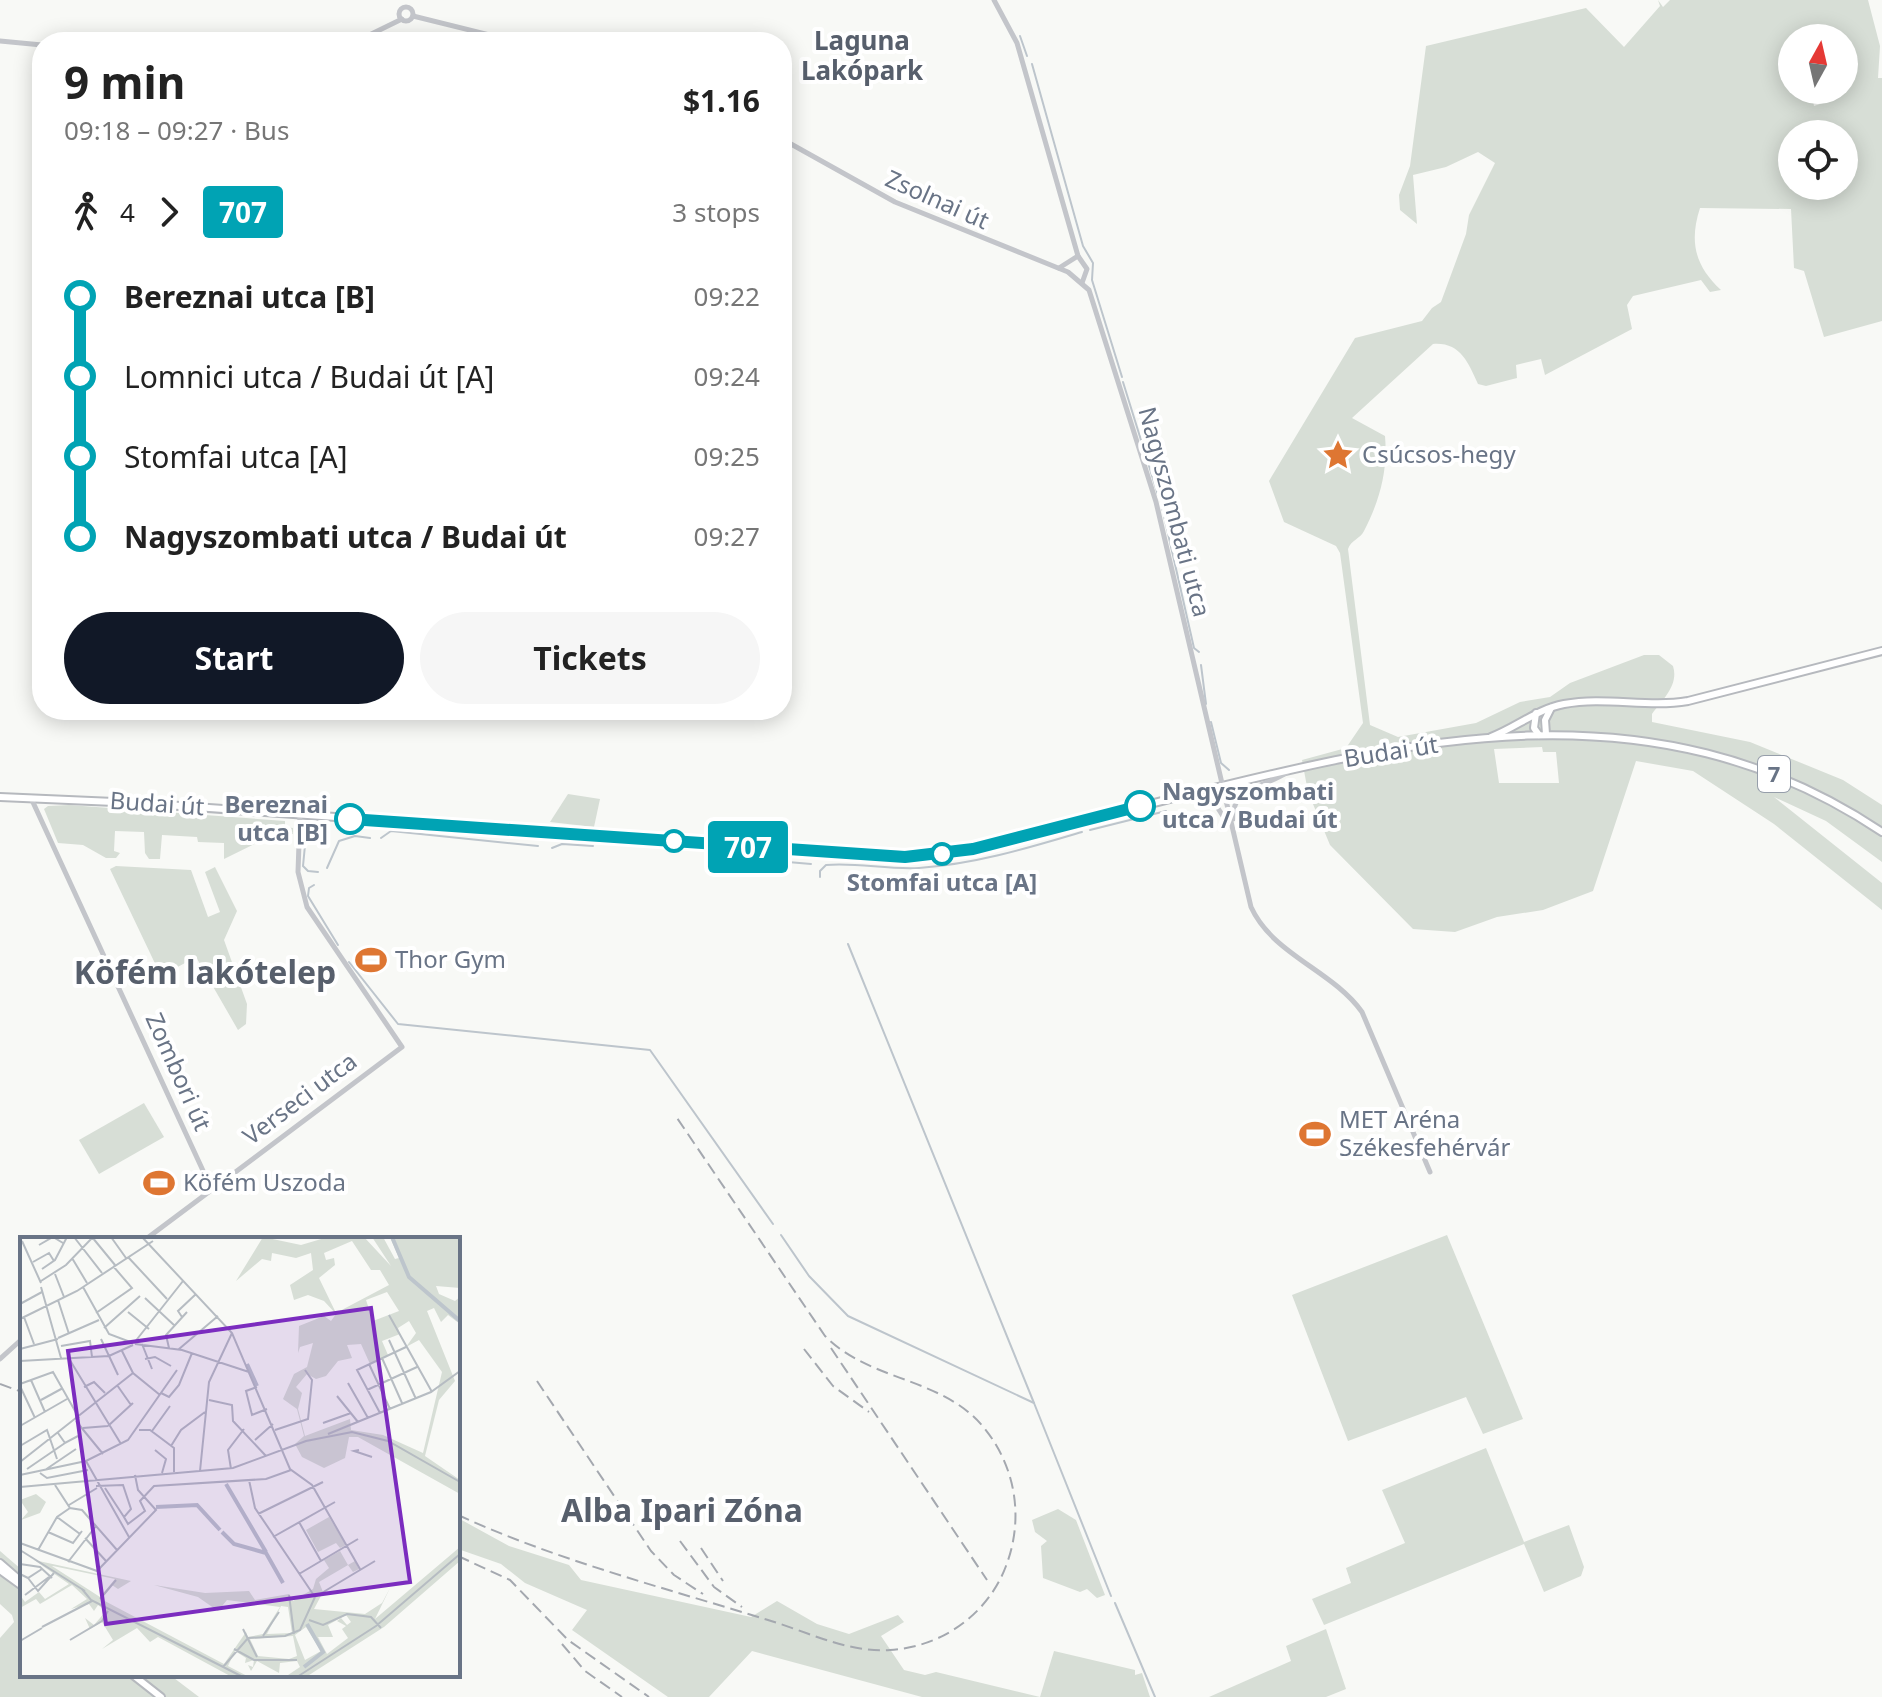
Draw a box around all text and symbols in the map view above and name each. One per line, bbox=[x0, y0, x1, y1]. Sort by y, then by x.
district label: Laguna Lakópark bbox=[801, 22, 924, 88]
north arrow bbox=[1778, 24, 1858, 104]
map controls bbox=[1778, 24, 1858, 200]
text: 9 min bbox=[64, 52, 185, 112]
text: $1.16 bbox=[683, 80, 760, 121]
text: 09:18 – 09:27 · Bus bbox=[64, 112, 289, 148]
button: locate bbox=[1778, 120, 1858, 200]
street label: Zsolnai út bbox=[881, 161, 995, 236]
icon: walk bbox=[64, 190, 108, 234]
icon: forward bbox=[147, 190, 191, 234]
text: 707 bbox=[219, 193, 267, 231]
text: 4 bbox=[120, 194, 135, 230]
text: 3 stops bbox=[672, 194, 760, 230]
text: Bereznai utca [B] bbox=[124, 276, 375, 317]
text: 09:22 bbox=[694, 278, 760, 314]
text: Lomnici utca / Budai út [A] bbox=[124, 356, 494, 397]
text: 09:24 bbox=[694, 358, 760, 394]
street label: Nagyszombati utca bbox=[1132, 403, 1219, 620]
text: Stomfai utca [A] bbox=[124, 436, 348, 477]
place label: Csúcsos-hegy bbox=[1362, 437, 1516, 470]
text: 09:25 bbox=[694, 438, 760, 474]
place icon: Csúcsos-hegy bbox=[1321, 438, 1355, 472]
text: Nagyszombati utca / Budai út bbox=[124, 516, 567, 557]
text: 09:27 bbox=[694, 518, 760, 554]
button: Start bbox=[64, 612, 404, 704]
button: Tickets bbox=[420, 612, 760, 704]
street label: Budai út bbox=[1341, 727, 1440, 774]
road number: 7 bbox=[1758, 756, 1790, 792]
place label: Nagyszombati utca / Budai út bbox=[1162, 774, 1338, 835]
street label: Budai út bbox=[109, 783, 206, 822]
place label: Bereznai utca [B] bbox=[224, 787, 328, 848]
marker: Nagyszombati utca / Budai út bbox=[1125, 791, 1155, 821]
marker: Bereznai utca [B] bbox=[335, 804, 365, 834]
line badge: 707 bbox=[702, 821, 794, 873]
text: 707 bbox=[724, 828, 772, 866]
unlabelled marker bbox=[663, 830, 685, 852]
marker: Stomfai utca [A] bbox=[931, 843, 953, 865]
place label: Stomfai utca [A] bbox=[847, 865, 1037, 898]
place label: Thor Gym bbox=[395, 942, 506, 975]
sports icon: Thor Gym bbox=[354, 943, 388, 977]
district label: Köfém lakótelep bbox=[74, 950, 336, 993]
street label: Zombori út bbox=[139, 1007, 220, 1136]
street label: Verseci utca bbox=[235, 1044, 363, 1152]
place label: MET Aréna Székesfehérvár bbox=[1339, 1102, 1511, 1163]
sports icon: MET Aréna Székesfehérvár bbox=[1298, 1117, 1332, 1151]
place label: Köfém Uszoda bbox=[183, 1165, 346, 1198]
sports icon: Köfém Uszoda bbox=[142, 1166, 176, 1200]
inset map bbox=[20, 1237, 460, 1677]
district label: Alba Ipari Zóna bbox=[561, 1488, 803, 1531]

